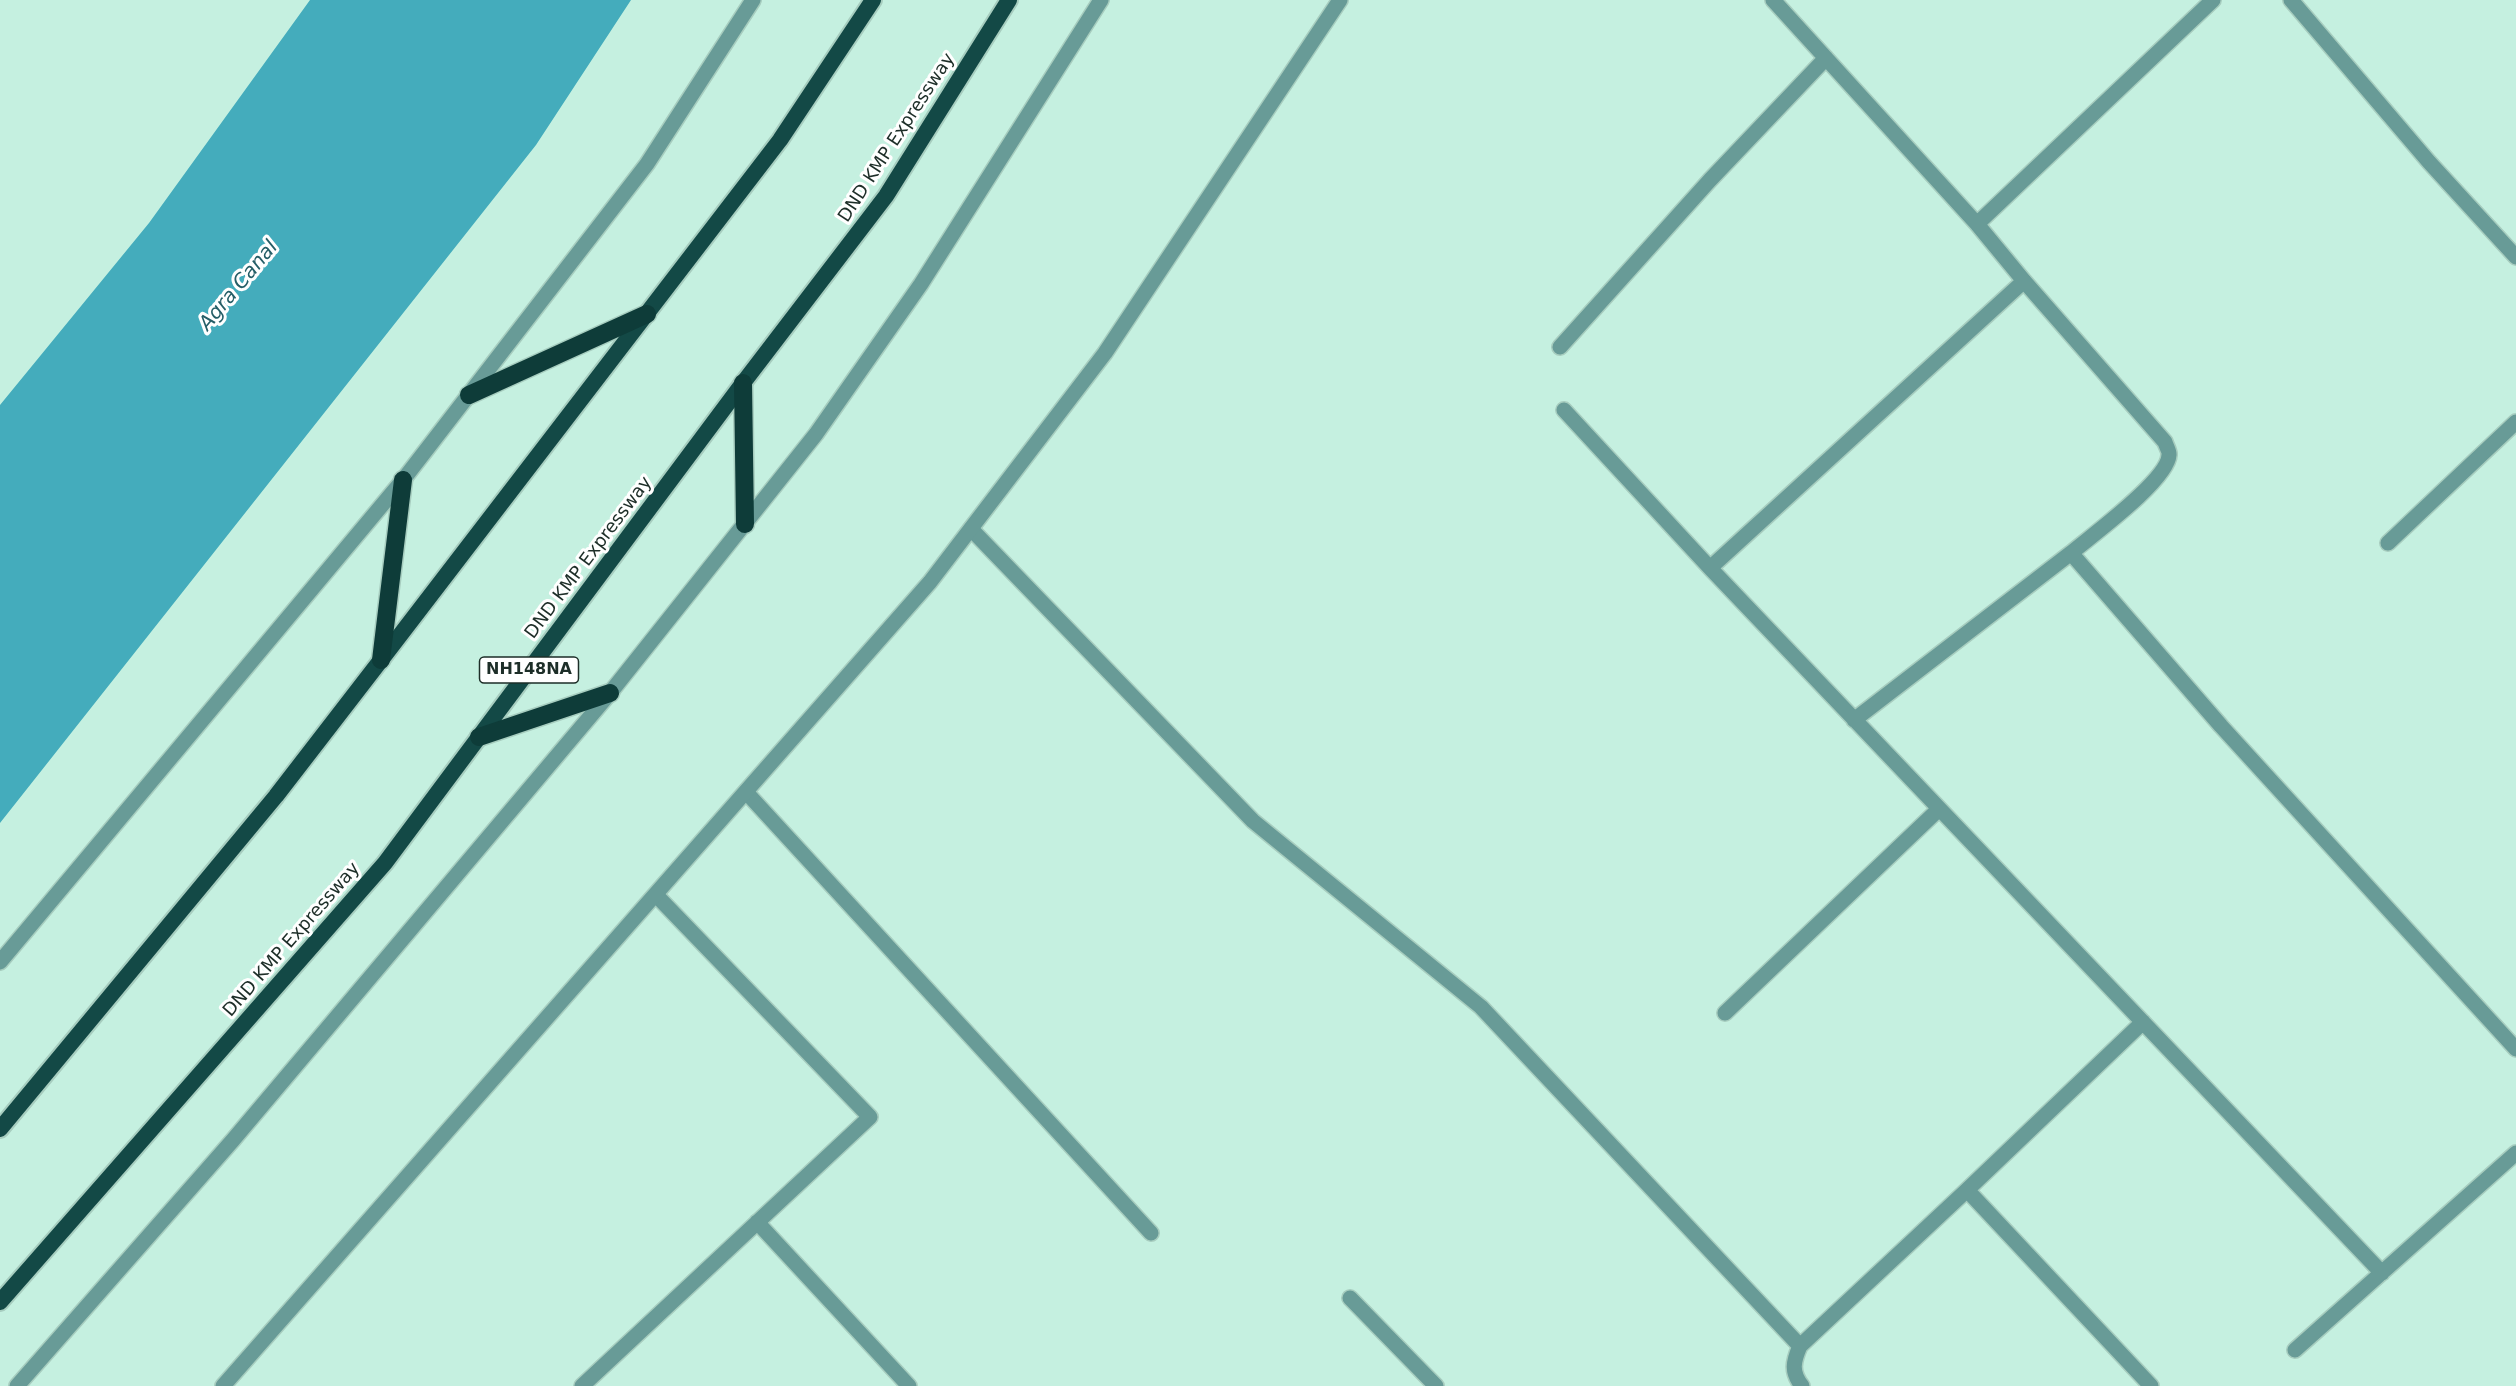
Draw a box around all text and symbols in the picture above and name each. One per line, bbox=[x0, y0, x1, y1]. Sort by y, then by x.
street label: DND KMP Expressway bbox=[834, 49, 960, 227]
water label: Agra Canal bbox=[194, 236, 284, 336]
street label: DND KMP Expressway bbox=[521, 473, 657, 643]
road number: NH148NA bbox=[480, 657, 578, 683]
street label: DND KMP Expressway bbox=[219, 858, 365, 1022]

